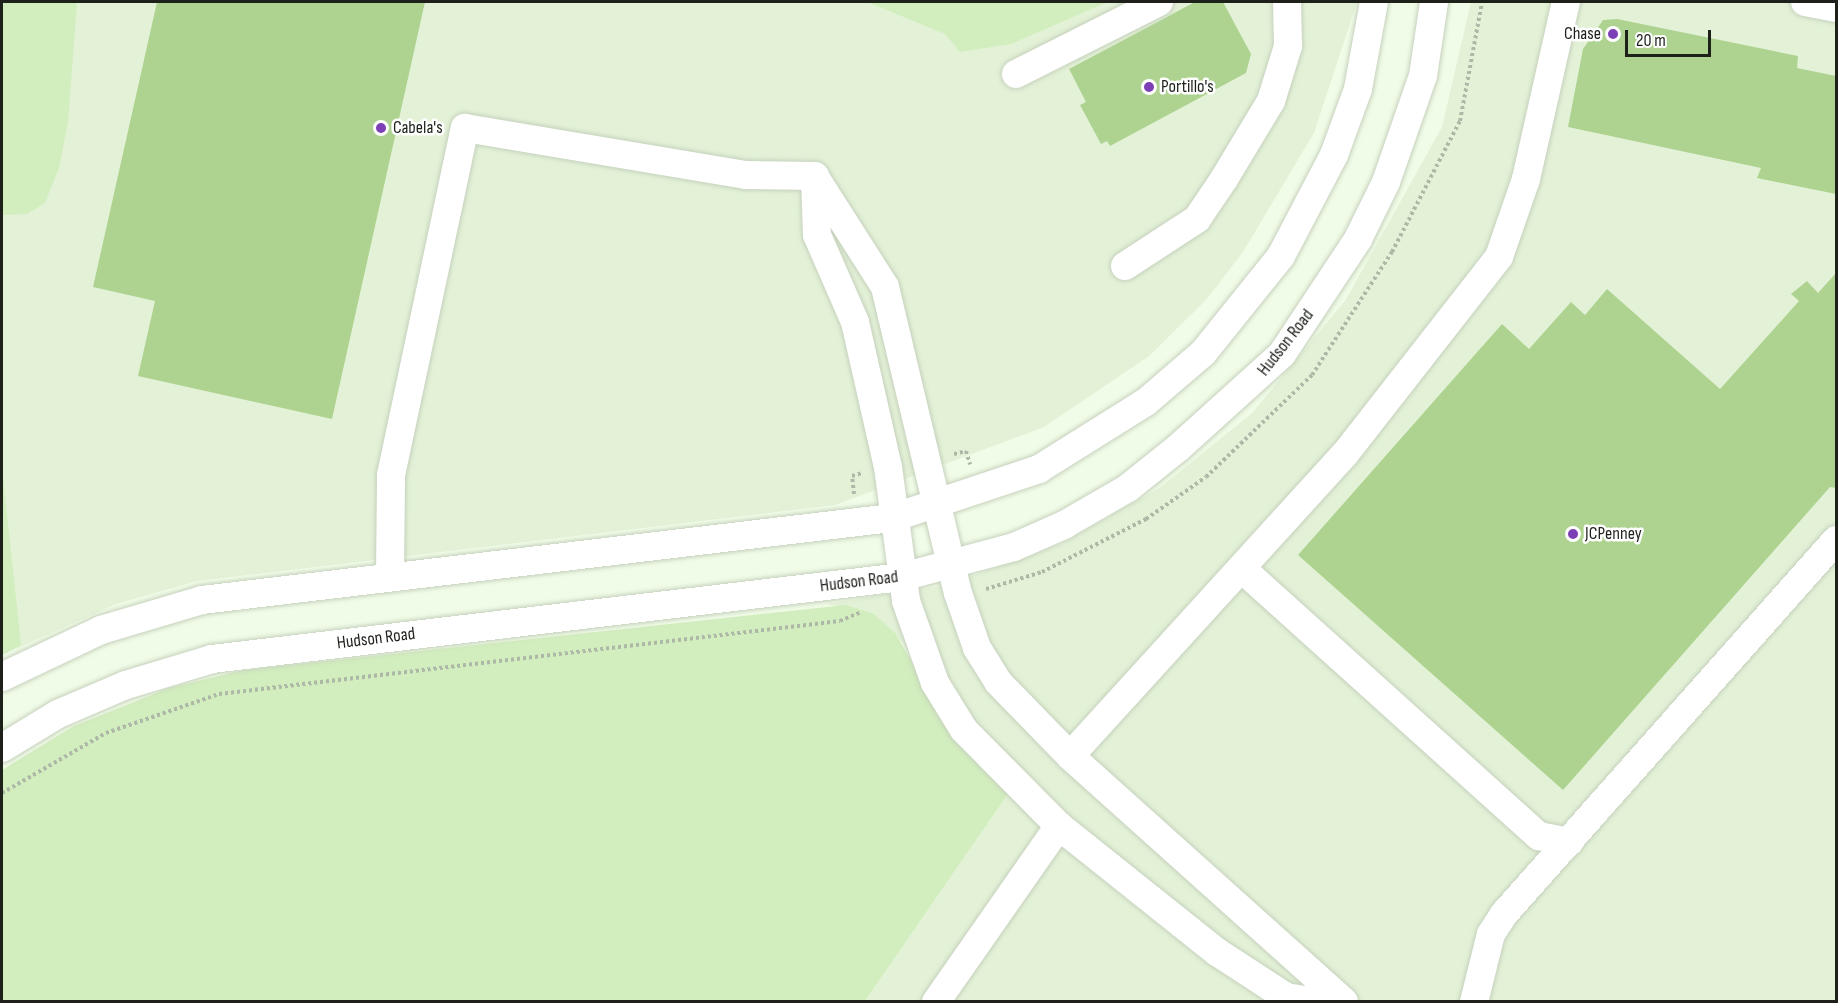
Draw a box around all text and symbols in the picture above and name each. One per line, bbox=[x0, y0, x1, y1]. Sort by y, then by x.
scale bar bbox=[1628, 18, 1714, 56]
place label: Chase bbox=[1564, 23, 1601, 45]
marker: Chase bbox=[1606, 27, 1620, 41]
text: 20 m bbox=[1636, 30, 1666, 51]
place label: Portillo's bbox=[1161, 76, 1214, 98]
marker: Portillo's bbox=[1142, 80, 1156, 94]
place label: Cabela's bbox=[393, 117, 443, 139]
marker: Cabela's bbox=[374, 121, 388, 135]
street label: Hudson Road bbox=[1253, 305, 1319, 381]
place label: JCPenney bbox=[1585, 523, 1642, 545]
marker: JCPenney bbox=[1566, 527, 1580, 541]
street label: Hudson Road bbox=[819, 566, 899, 598]
street label: Hudson Road bbox=[336, 623, 416, 655]

